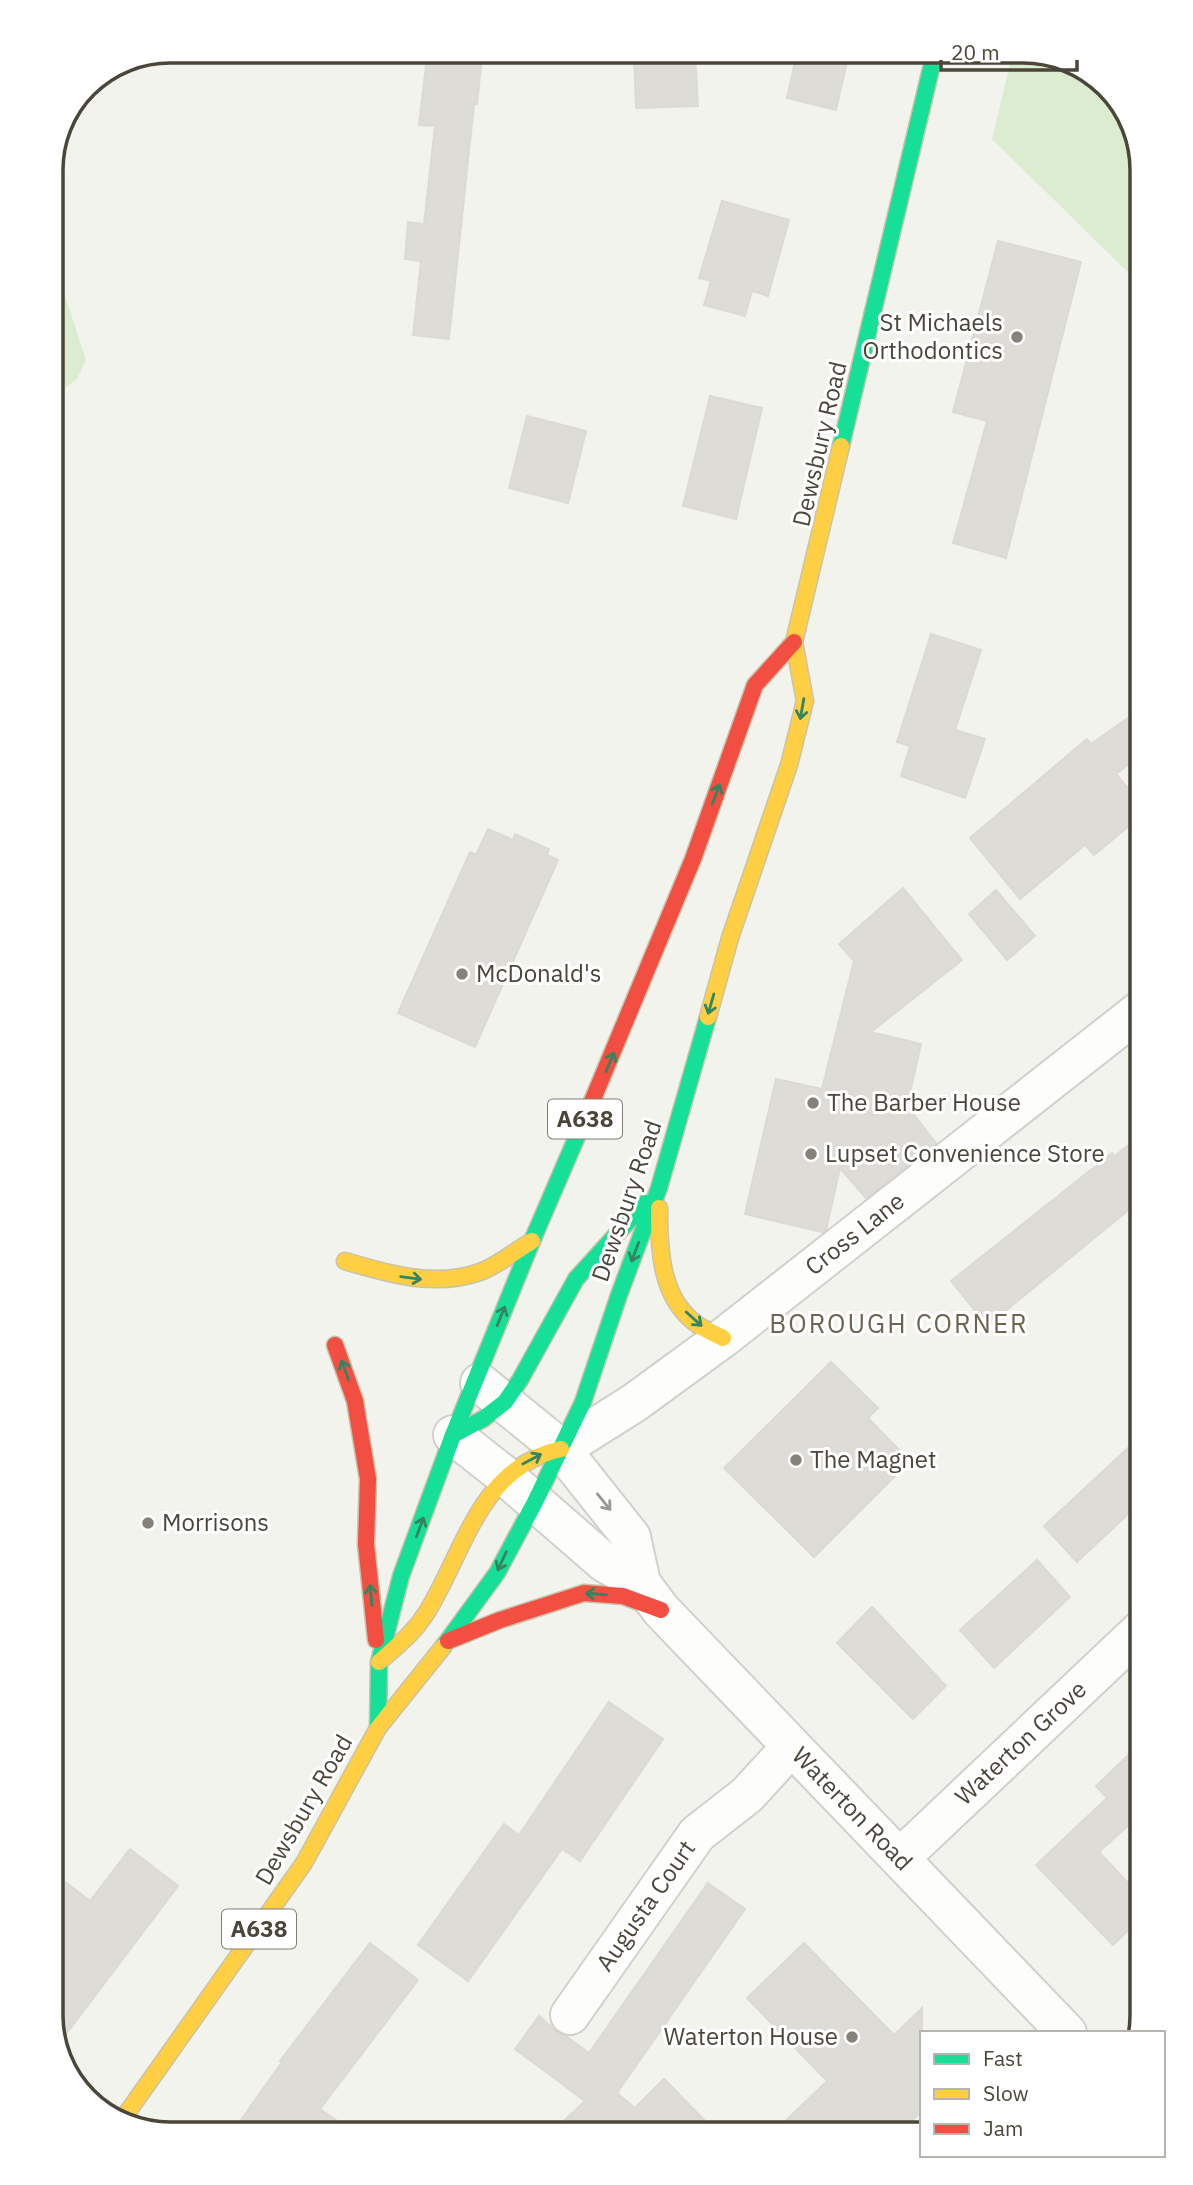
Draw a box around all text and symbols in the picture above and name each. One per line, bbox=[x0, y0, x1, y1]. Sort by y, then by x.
scale bar bbox=[941, 28, 1078, 72]
text: 20 m bbox=[951, 38, 1000, 66]
place label: St Michaels Orthodontics bbox=[862, 306, 1003, 366]
marker: St Michaels Orthodontics bbox=[1009, 329, 1025, 345]
street label: Dewsbury Road bbox=[784, 358, 854, 530]
one-way arrow bbox=[795, 697, 808, 720]
one-way arrow bbox=[711, 784, 723, 806]
place label: McDonald's bbox=[476, 957, 602, 989]
marker: McDonald's bbox=[454, 966, 470, 982]
one-way arrow bbox=[704, 993, 717, 1015]
one-way arrow bbox=[604, 1052, 617, 1073]
place label: The Barber House bbox=[827, 1086, 1021, 1118]
marker: The Barber House bbox=[805, 1095, 821, 1111]
road number: A638 bbox=[548, 1100, 622, 1138]
street label: Dewsbury Road bbox=[583, 1116, 669, 1286]
place label: Lupset Convenience Store bbox=[825, 1137, 1105, 1169]
marker: Lupset Convenience Store bbox=[803, 1146, 819, 1162]
street label: Cross Lane bbox=[798, 1184, 911, 1282]
one-way arrow bbox=[628, 1241, 640, 1263]
one-way arrow bbox=[399, 1272, 421, 1285]
one-way arrow bbox=[496, 1306, 509, 1328]
district label: BOROUGH CORNER bbox=[769, 1306, 1029, 1340]
one-way arrow bbox=[685, 1311, 703, 1327]
one-way arrow bbox=[337, 1360, 350, 1382]
place label: The Magnet bbox=[810, 1443, 936, 1475]
one-way arrow bbox=[521, 1452, 541, 1466]
marker: The Magnet bbox=[788, 1452, 804, 1468]
one-way arrow bbox=[596, 1493, 611, 1511]
place label: Morrisons bbox=[162, 1506, 269, 1538]
marker: Morrisons bbox=[140, 1515, 156, 1531]
one-way arrow bbox=[414, 1517, 427, 1538]
one-way arrow bbox=[495, 1550, 508, 1571]
one-way arrow bbox=[365, 1584, 378, 1606]
one-way arrow bbox=[584, 1588, 607, 1601]
street label: Waterton Grove bbox=[948, 1673, 1093, 1812]
street label: Dewsbury Road bbox=[247, 1728, 359, 1891]
street label: Waterton Road bbox=[785, 1739, 920, 1877]
street label: Augusta Court bbox=[588, 1834, 702, 1977]
road number: A638 bbox=[222, 1910, 296, 1948]
place label: Waterton House bbox=[664, 2020, 838, 2052]
marker: Waterton House bbox=[844, 2029, 860, 2045]
legend bbox=[920, 2031, 1165, 2157]
text: Fast bbox=[983, 2044, 1023, 2072]
text: Slow bbox=[983, 2079, 1029, 2107]
text: Jam bbox=[983, 2114, 1023, 2142]

